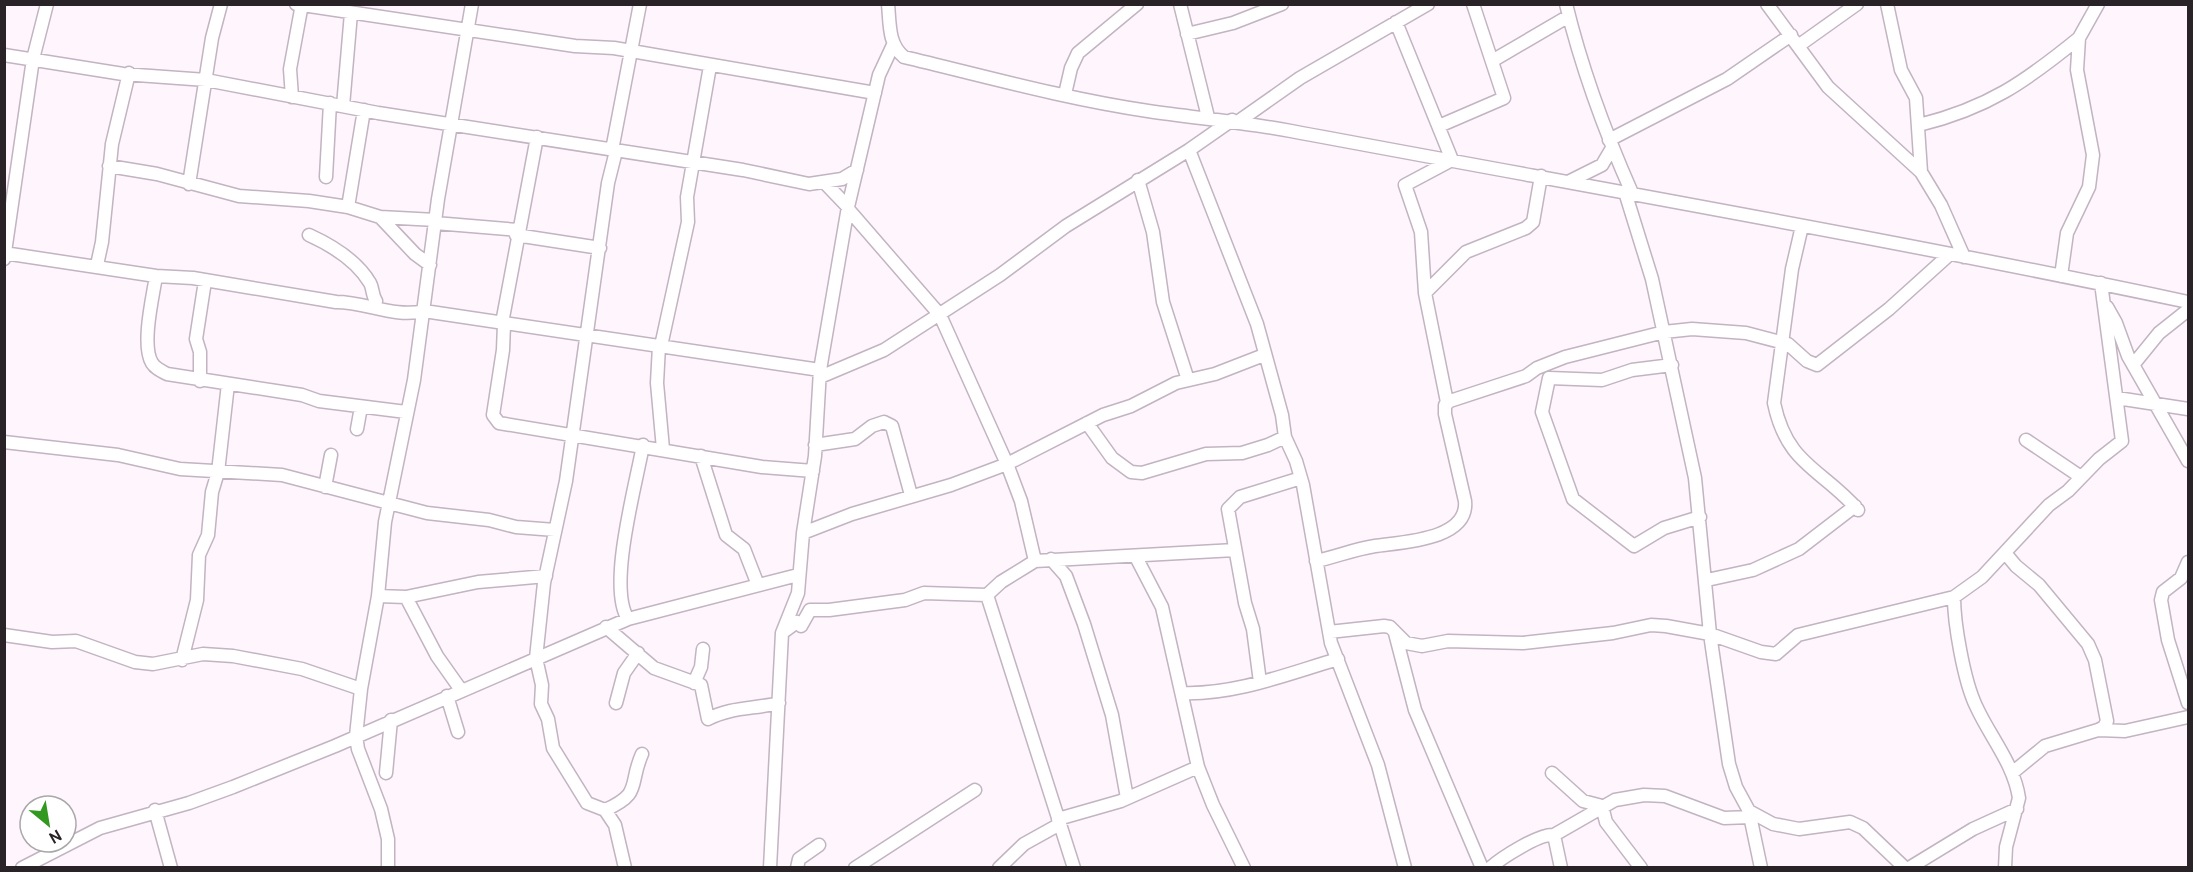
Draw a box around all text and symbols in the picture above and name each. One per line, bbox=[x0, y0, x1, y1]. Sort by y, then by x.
north arrow bbox=[18, 794, 78, 854]
text: N bbox=[46, 826, 65, 848]

